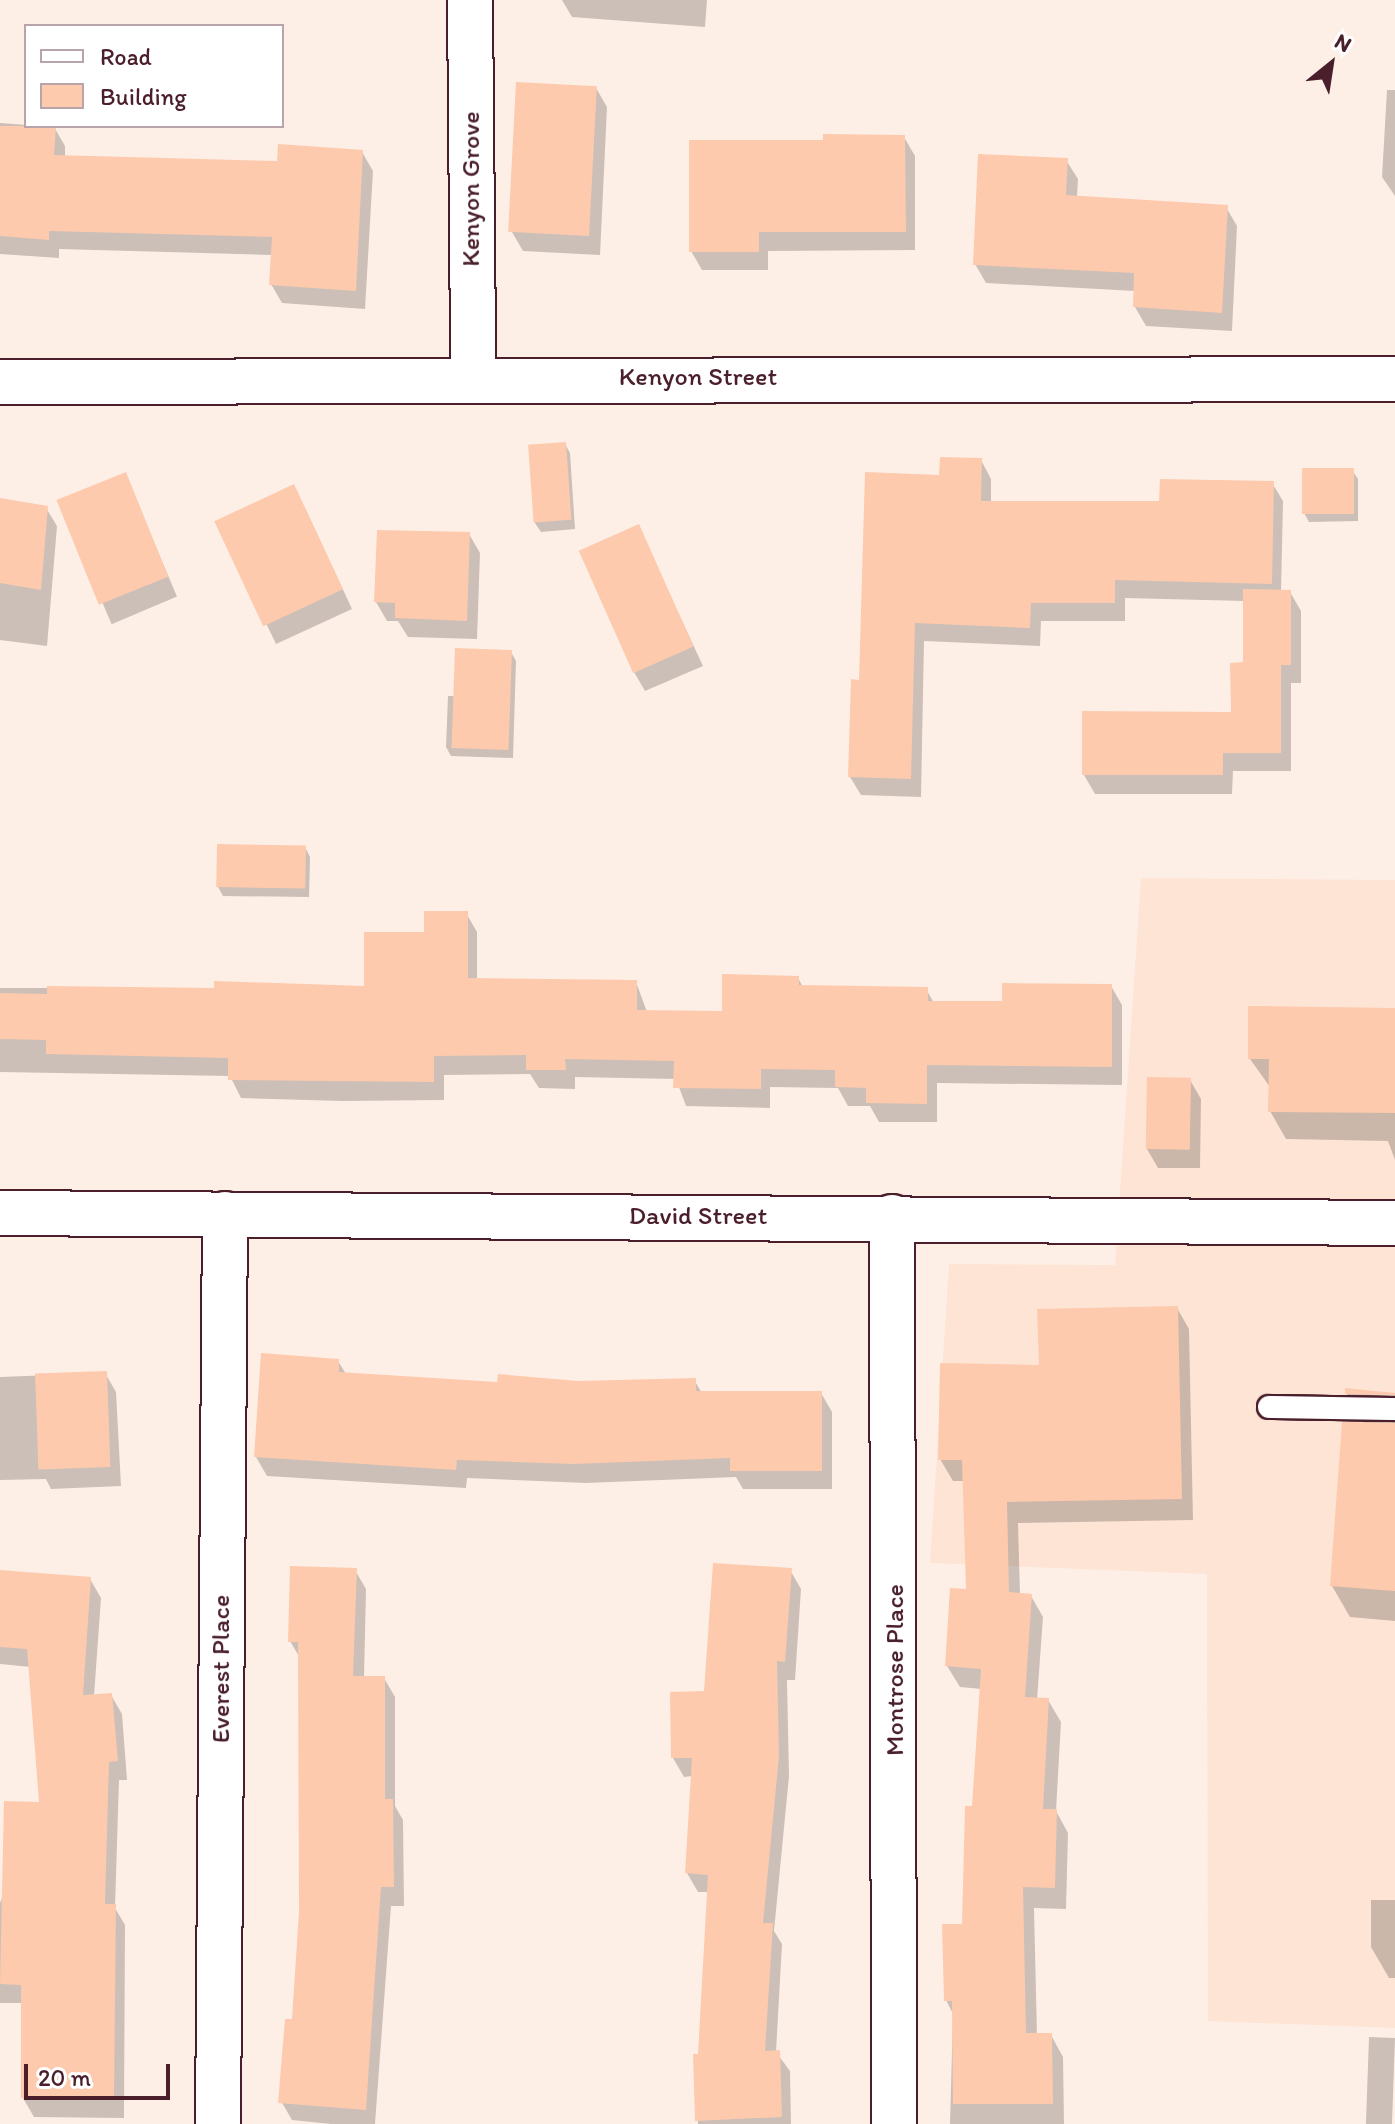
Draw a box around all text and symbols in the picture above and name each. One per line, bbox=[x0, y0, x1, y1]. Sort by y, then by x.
legend bbox=[24, 24, 284, 128]
north arrow bbox=[1291, 24, 1371, 104]
text: N bbox=[1330, 27, 1356, 58]
text: Road bbox=[100, 42, 152, 71]
text: Building bbox=[100, 82, 187, 111]
street label: Kenyon Grove bbox=[455, 111, 487, 267]
street label: Kenyon Street bbox=[619, 361, 777, 393]
street label: David Street bbox=[629, 1200, 767, 1232]
street label: Montrose Place bbox=[879, 1584, 911, 1756]
street label: Everest Place bbox=[205, 1595, 237, 1743]
scale bar bbox=[28, 2048, 174, 2098]
text: 20 m bbox=[38, 2063, 91, 2092]

